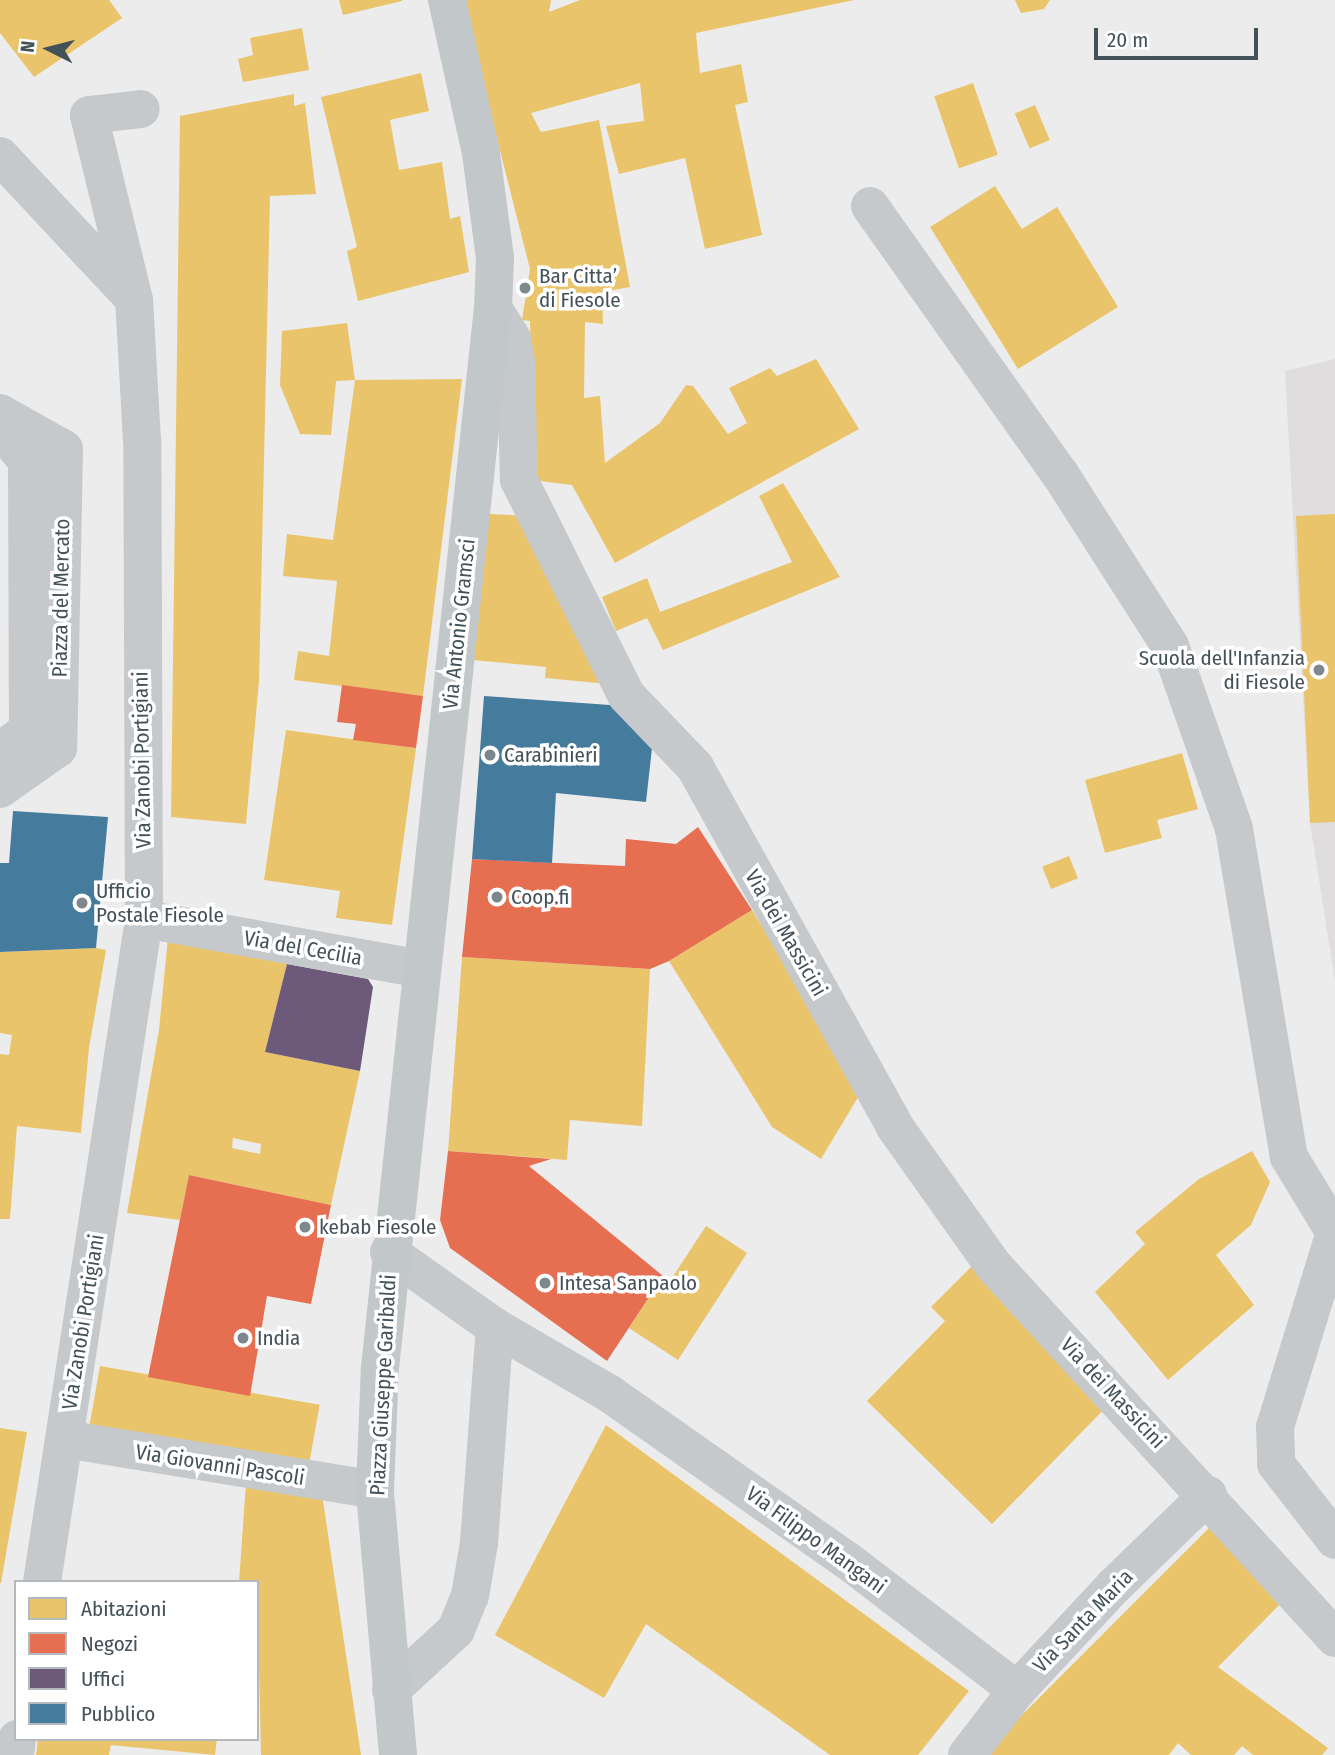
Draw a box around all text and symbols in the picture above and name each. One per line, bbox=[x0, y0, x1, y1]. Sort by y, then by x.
north arrow bbox=[14, 14, 84, 84]
scale bar bbox=[1097, 14, 1262, 58]
text: 20 m bbox=[1107, 27, 1148, 53]
text: N bbox=[16, 40, 40, 54]
place label: Bar Citta’ di Fiesole bbox=[539, 263, 621, 313]
marker: Bar Citta’ di Fiesole bbox=[517, 280, 533, 296]
street label: Piazza del Mercato bbox=[47, 518, 75, 678]
street label: Via Antonio Gramsci bbox=[437, 537, 481, 711]
place label: Scuola dell'Infanzia di Fiesole bbox=[1139, 645, 1305, 695]
marker: Scuola dell'Infanzia di Fiesole bbox=[1311, 662, 1327, 678]
street label: Via Zanobi Portigiani bbox=[128, 671, 156, 849]
place label: Carabinieri bbox=[504, 742, 598, 768]
marker: Carabinieri bbox=[482, 747, 498, 763]
street label: Via dei Massicini bbox=[740, 865, 832, 1001]
place label: Ufficio Postale Fiesole bbox=[96, 878, 224, 928]
place label: Coop.fi bbox=[511, 884, 569, 910]
marker: Coop.fi bbox=[489, 889, 505, 905]
marker: Ufficio Postale Fiesole bbox=[74, 895, 90, 911]
street label: Via del Cecilia bbox=[242, 925, 364, 971]
place label: kebab Fiesole bbox=[319, 1214, 436, 1240]
marker: kebab Fiesole bbox=[297, 1219, 313, 1235]
street label: Via Zanobi Portigiani bbox=[57, 1232, 109, 1412]
place label: Intesa Sanpaolo bbox=[559, 1270, 697, 1296]
street label: Piazza Giuseppe Garibaldi bbox=[365, 1274, 401, 1496]
marker: Intesa Sanpaolo bbox=[537, 1275, 553, 1291]
place label: India bbox=[257, 1325, 300, 1351]
marker: India bbox=[235, 1330, 251, 1346]
street label: Via dei Massicini bbox=[1055, 1333, 1171, 1453]
street label: Via Giovanni Pascoli bbox=[134, 1439, 306, 1491]
street label: Via Filippo Mangani bbox=[741, 1481, 891, 1599]
street label: Via Santa Maria bbox=[1028, 1564, 1138, 1678]
legend bbox=[14, 1580, 259, 1741]
text: Abitazioni bbox=[81, 1596, 167, 1622]
text: Negozi bbox=[81, 1631, 138, 1657]
text: Uffici bbox=[81, 1666, 125, 1692]
text: Pubblico bbox=[81, 1701, 155, 1727]

